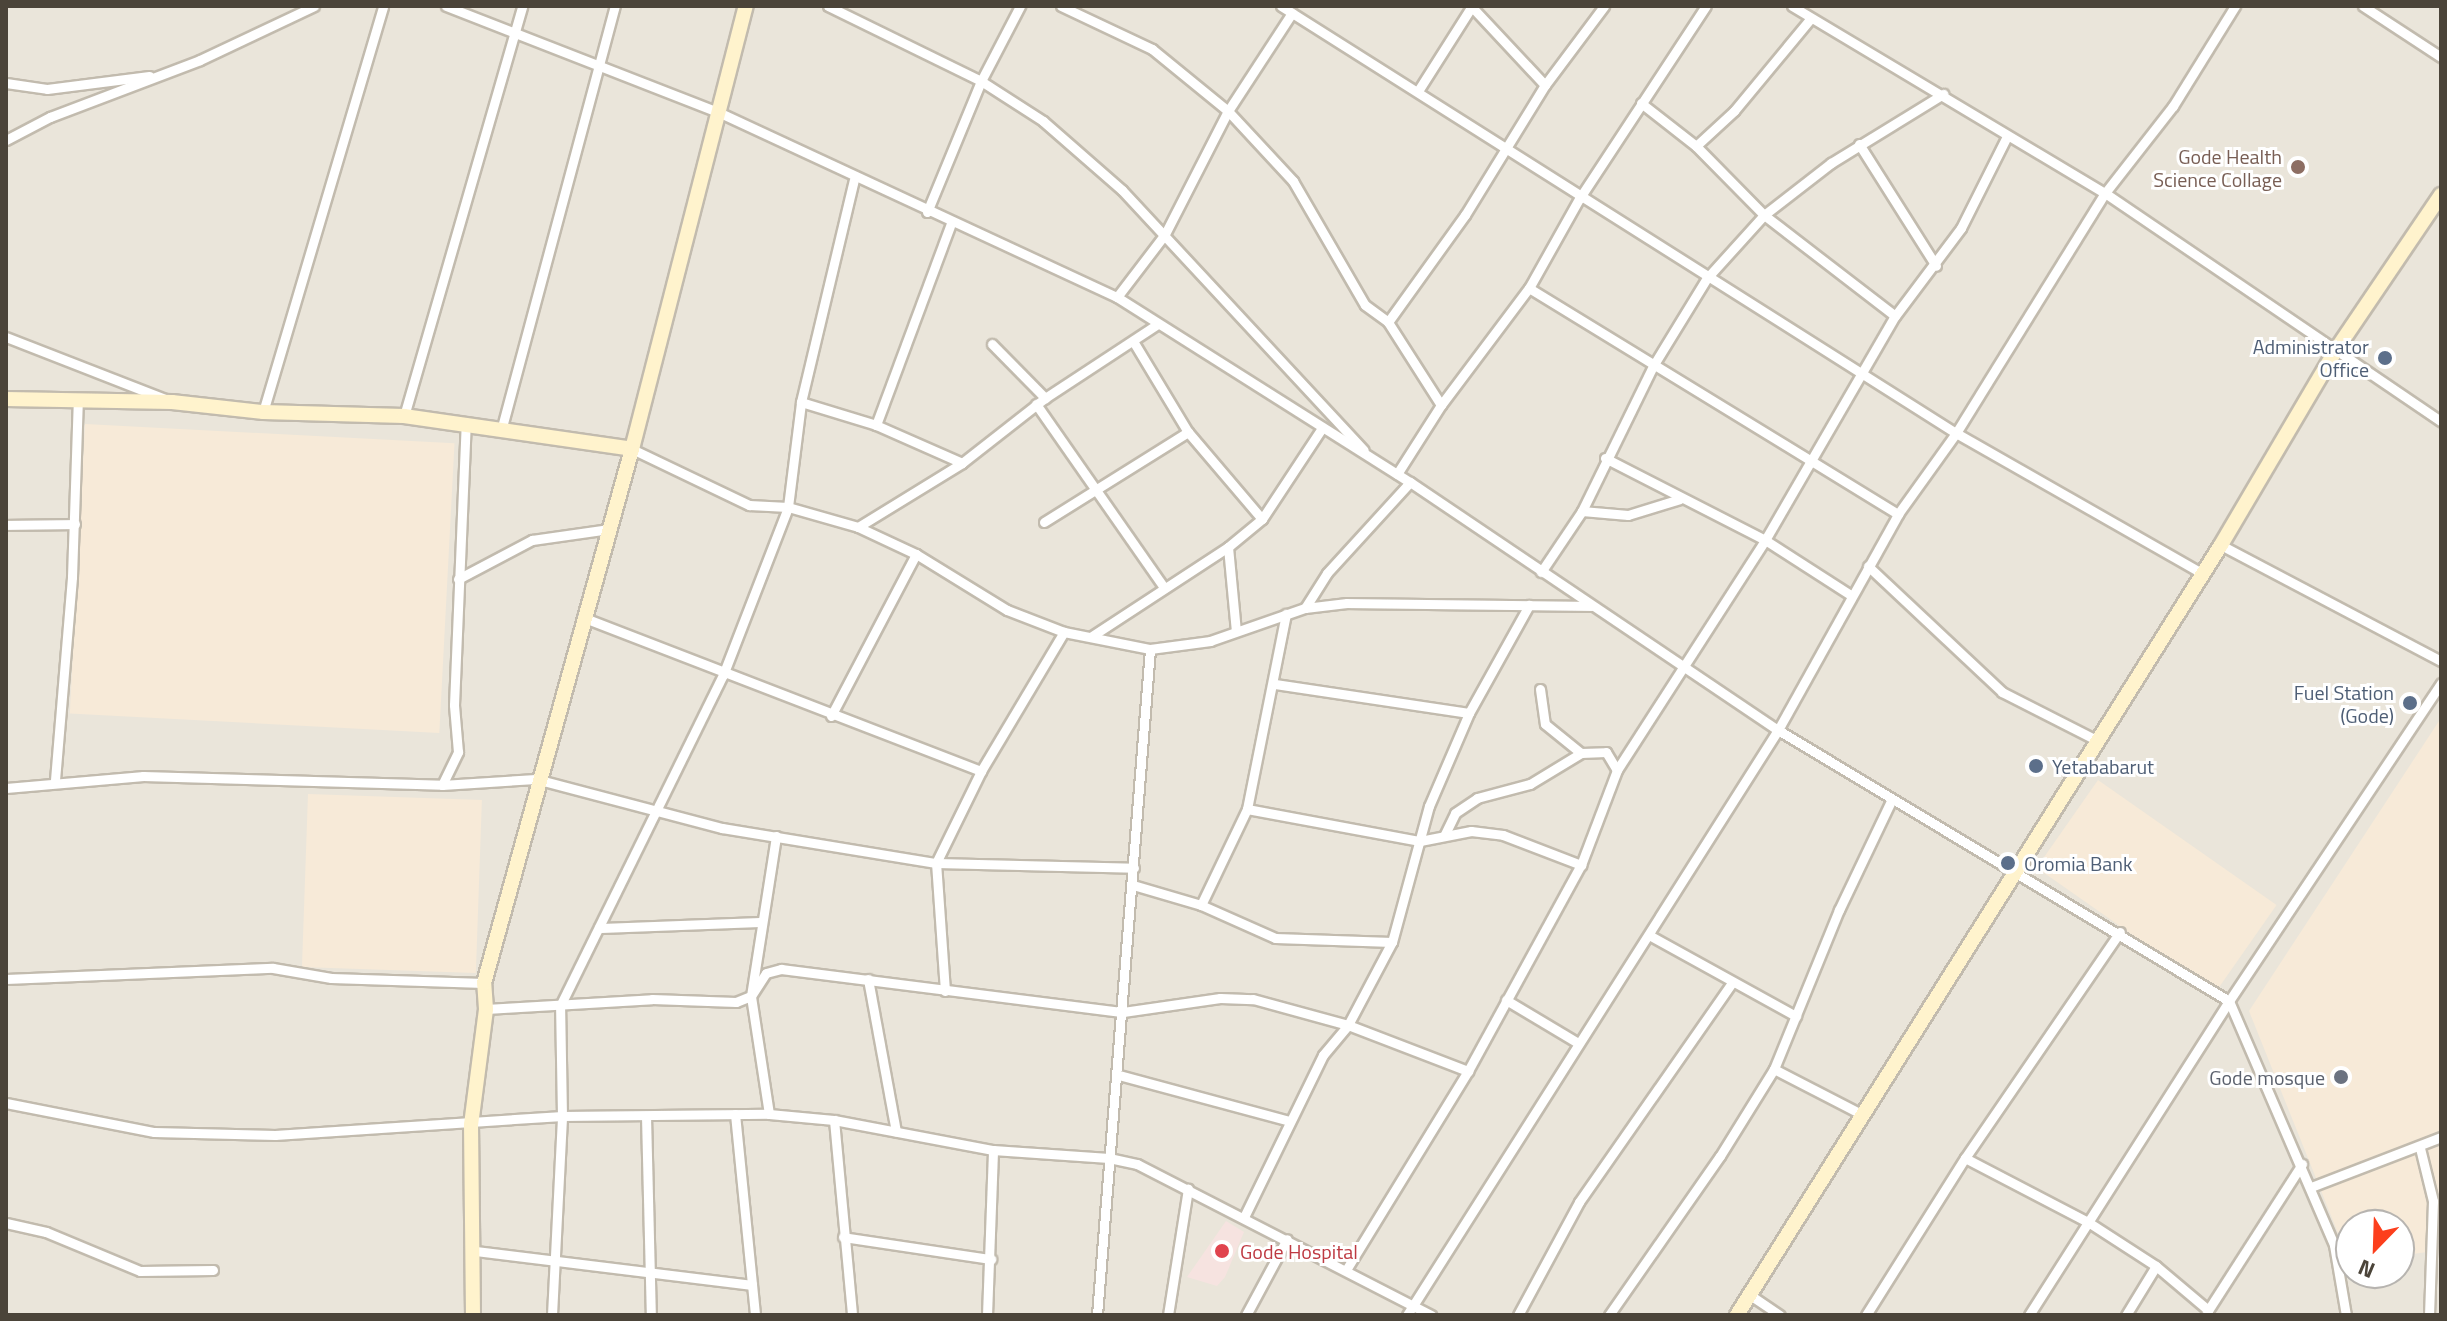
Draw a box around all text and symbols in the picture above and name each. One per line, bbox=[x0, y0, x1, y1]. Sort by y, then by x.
place label: Gode Health Science Collage bbox=[2153, 144, 2282, 191]
marker: Gode Health Science Collage bbox=[2289, 158, 2307, 176]
place label: Administrator Office bbox=[2253, 334, 2369, 381]
marker: Administrator Office bbox=[2376, 349, 2394, 367]
place label: Fuel Station (Gode) bbox=[2294, 680, 2394, 727]
marker: Fuel Station (Gode) bbox=[2401, 694, 2419, 712]
place label: Yetababarut bbox=[2052, 754, 2154, 778]
marker: Yetababarut bbox=[2027, 757, 2045, 775]
place label: Oromia Bank bbox=[2024, 851, 2133, 875]
marker: Oromia Bank bbox=[1999, 854, 2017, 872]
place label: Gode mosque bbox=[2209, 1065, 2325, 1089]
marker: Gode mosque bbox=[2332, 1068, 2350, 1086]
north arrow bbox=[2335, 1209, 2415, 1289]
place label: Gode Hospital bbox=[1240, 1239, 1358, 1263]
marker: Gode Hospital bbox=[1211, 1240, 1233, 1262]
text: N bbox=[2353, 1251, 2380, 1288]

